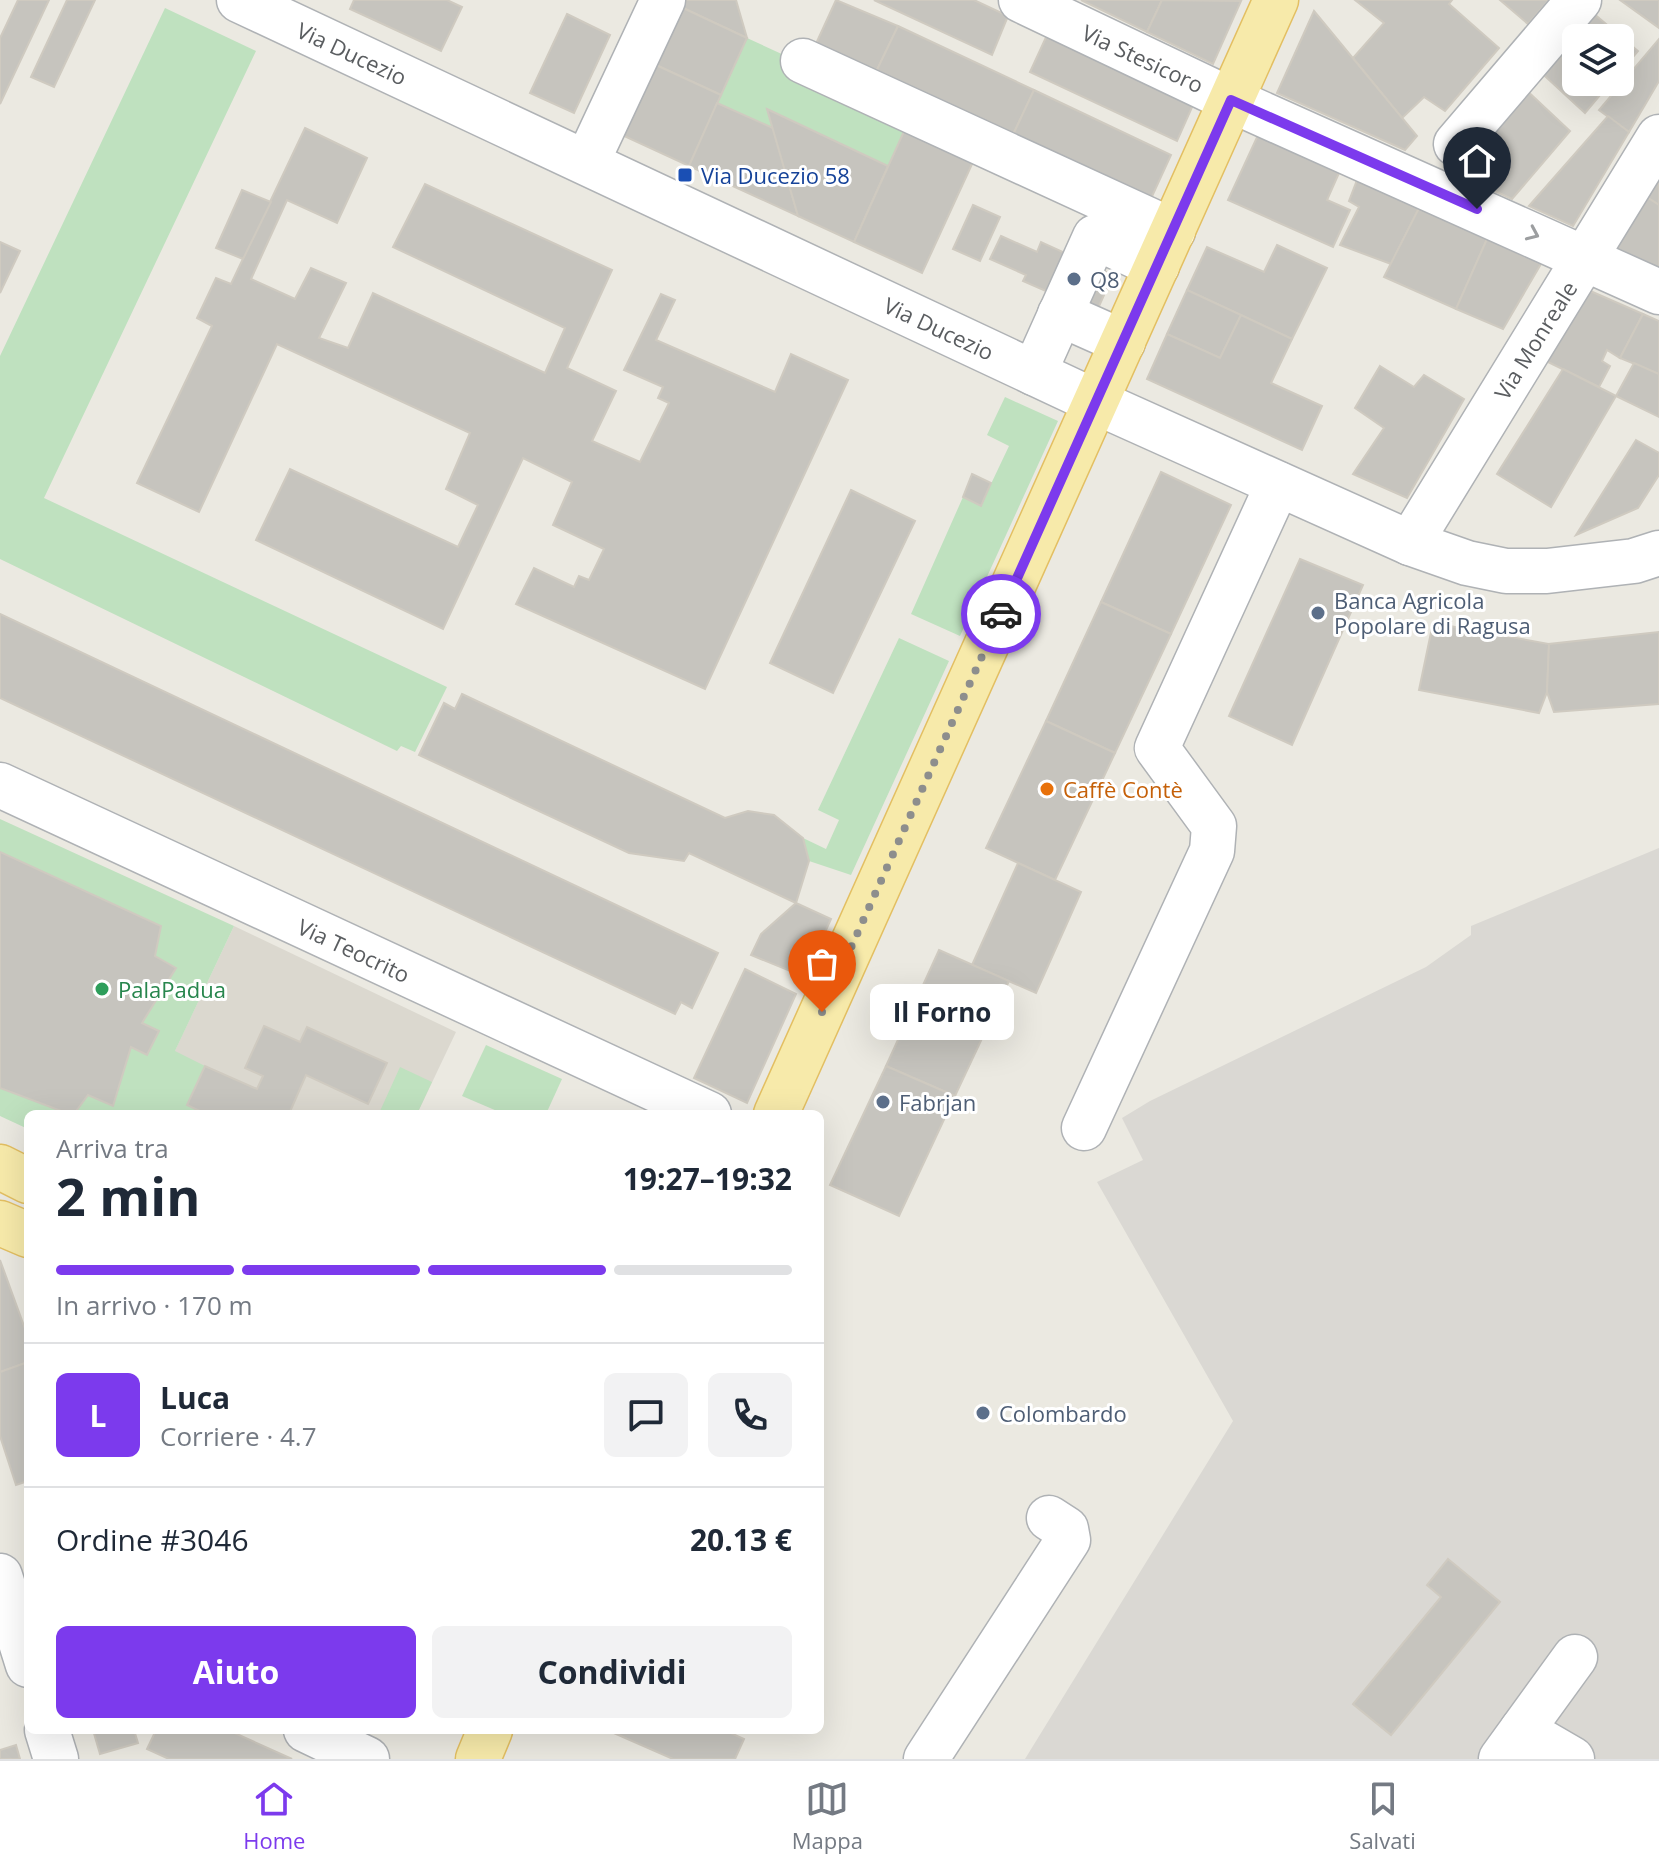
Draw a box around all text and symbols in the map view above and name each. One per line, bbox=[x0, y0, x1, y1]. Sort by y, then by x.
street label: Via Ducezio bbox=[292, 14, 412, 92]
street label: Via Stesicoro bbox=[1077, 17, 1209, 99]
map controls bbox=[1562, 24, 1634, 96]
button: layers bbox=[1562, 24, 1634, 96]
pin bbox=[1443, 127, 1511, 209]
icon: home bbox=[1455, 139, 1499, 183]
place label: Via Ducezio 58 bbox=[701, 160, 850, 190]
marker: Via Ducezio 58 bbox=[676, 166, 694, 184]
one-way arrow bbox=[1525, 224, 1539, 240]
place label: Q8 bbox=[1090, 264, 1120, 294]
marker: Q8 bbox=[1065, 270, 1083, 288]
street label: Via Monreale bbox=[1487, 275, 1583, 405]
street label: Via Ducezio bbox=[879, 289, 999, 367]
courier bbox=[961, 574, 1041, 654]
place label: Banca Agricola Popolare di Ragusa bbox=[1334, 585, 1531, 640]
icon: car bbox=[979, 592, 1023, 636]
marker: Banca Agricola Popolare di Ragusa bbox=[1309, 604, 1327, 622]
place label: Caffè Contè bbox=[1063, 774, 1183, 804]
marker: Caffè Contè bbox=[1038, 780, 1056, 798]
street label: Via Teocrito bbox=[293, 911, 415, 989]
pin bbox=[788, 930, 856, 1012]
icon: bag bbox=[800, 942, 844, 986]
place label: PalaPadua bbox=[118, 974, 226, 1004]
marker: PalaPadua bbox=[93, 980, 111, 998]
callout: Il Forno bbox=[870, 984, 1014, 1040]
text: Il Forno bbox=[893, 994, 991, 1030]
place label: Fabrjan bbox=[899, 1087, 976, 1117]
marker: Fabrjan bbox=[874, 1093, 892, 1111]
text: Arriva tra bbox=[56, 1130, 169, 1166]
text: 19:27–19:32 bbox=[623, 1158, 792, 1199]
text: 2 min bbox=[56, 1160, 200, 1231]
text: In arrivo · 170 m bbox=[56, 1287, 253, 1323]
button: chat bbox=[604, 1373, 688, 1457]
button: phone bbox=[708, 1373, 792, 1457]
text: Luca bbox=[160, 1377, 230, 1418]
text: L bbox=[90, 1395, 106, 1436]
place label: Colombardo bbox=[999, 1398, 1127, 1428]
marker: Colombardo bbox=[974, 1404, 992, 1422]
text: Corriere · 4.7 bbox=[160, 1418, 317, 1454]
text: Ordine #3046 bbox=[56, 1519, 249, 1560]
text: 20.13 € bbox=[690, 1519, 792, 1560]
button: Aiuto bbox=[56, 1626, 416, 1718]
button: Condividi bbox=[432, 1626, 792, 1718]
tab: Home bbox=[243, 1777, 305, 1855]
tab: Mappa bbox=[792, 1777, 863, 1855]
tab: Salvati bbox=[1349, 1777, 1416, 1855]

